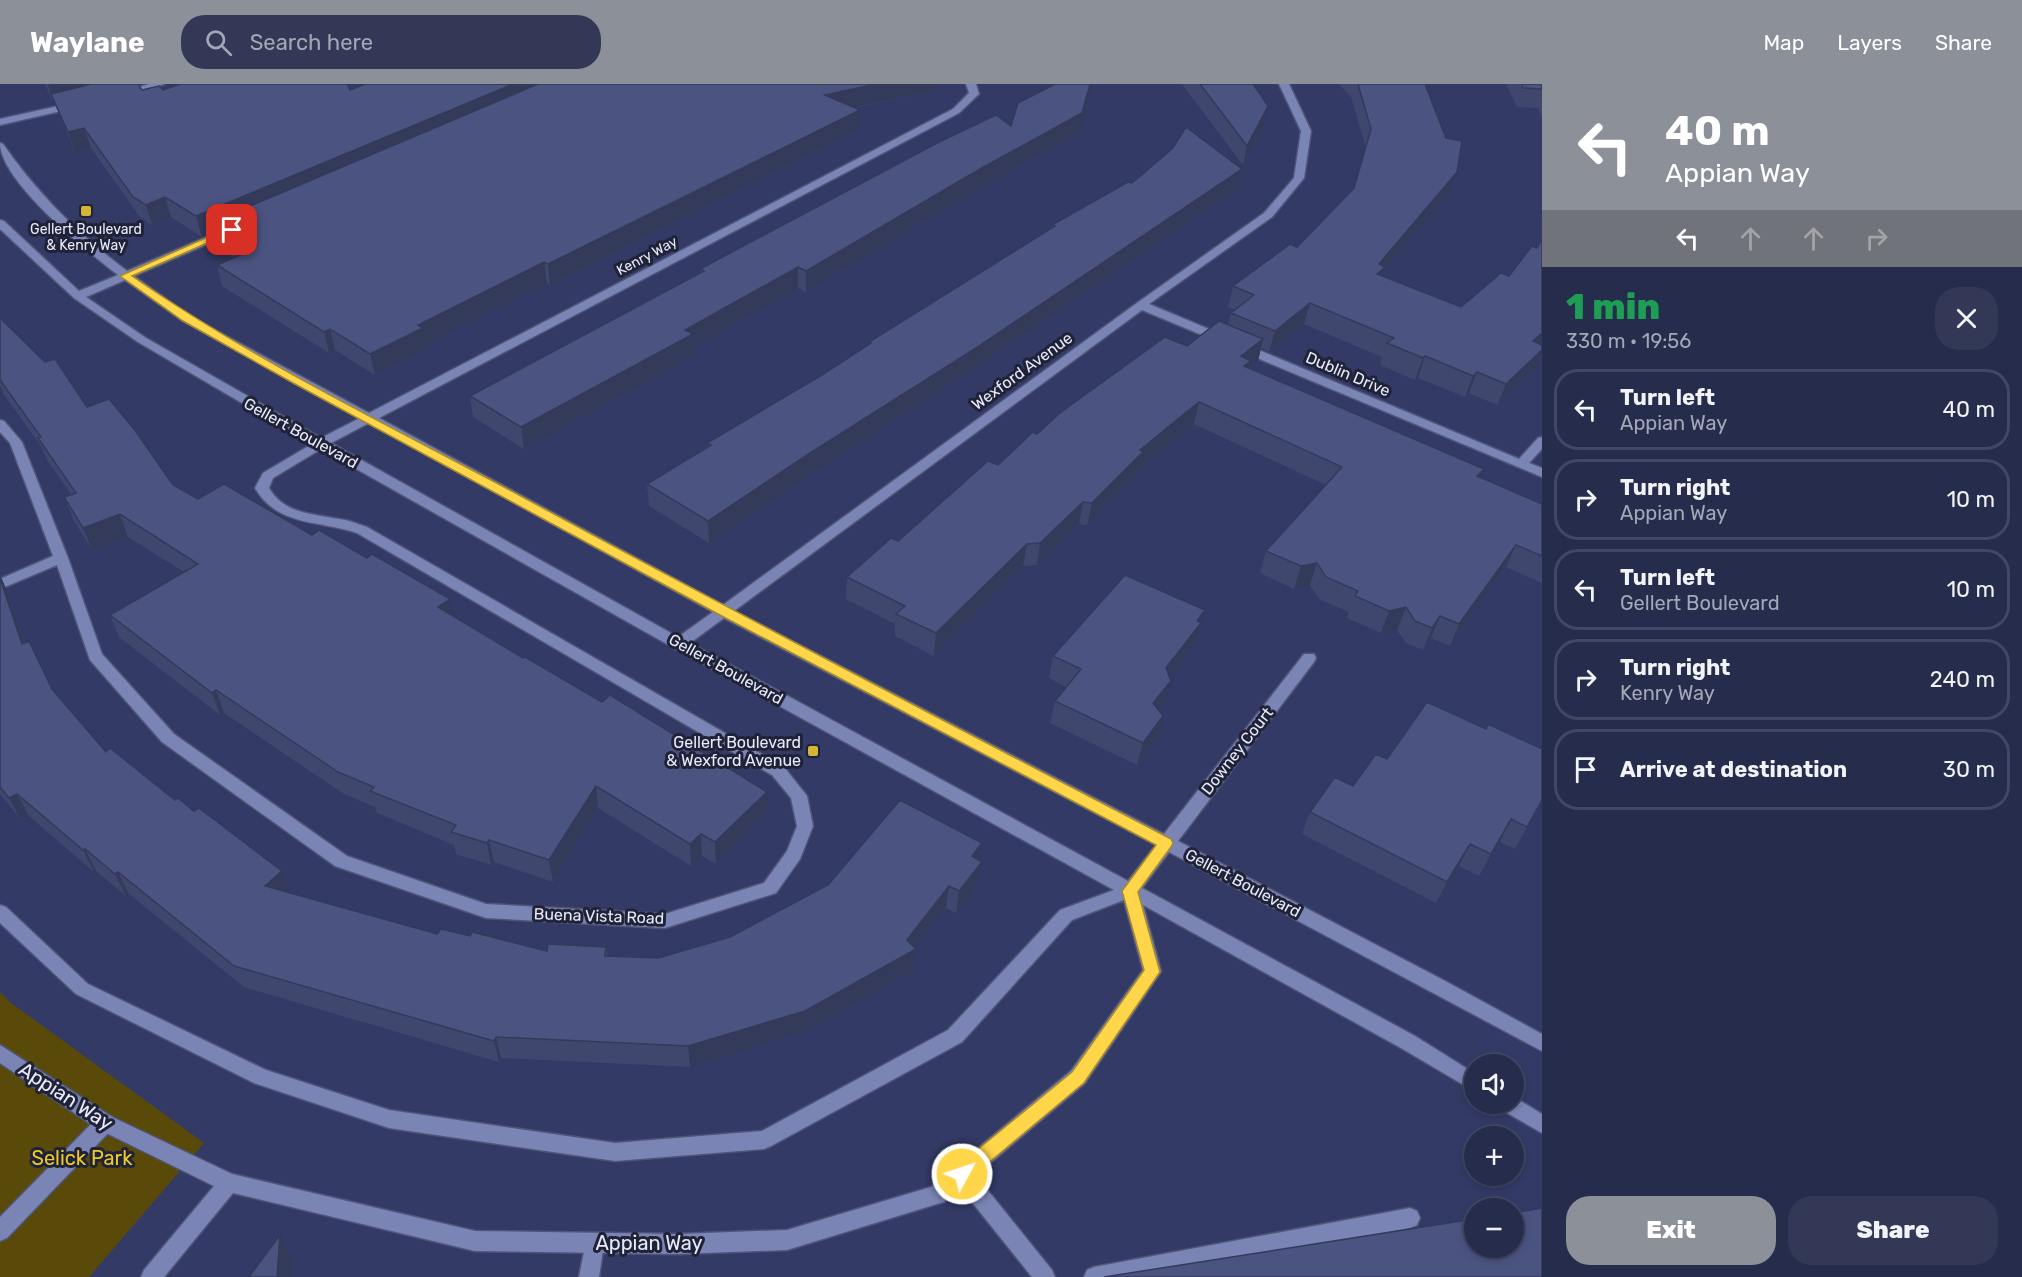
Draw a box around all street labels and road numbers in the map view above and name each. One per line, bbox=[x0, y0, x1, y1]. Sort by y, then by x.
street label: Kenry Way bbox=[614, 233, 681, 279]
street label: Wexford Avenue bbox=[968, 328, 1076, 414]
street label: Dublin Drive bbox=[1303, 348, 1393, 400]
street label: Gellert Boulevard bbox=[241, 394, 361, 472]
street label: Gellert Boulevard bbox=[666, 630, 786, 708]
street label: Downey Court bbox=[1197, 704, 1277, 798]
street label: Gellert Boulevard bbox=[1182, 845, 1304, 921]
street label: Buena Vista Road bbox=[533, 904, 665, 928]
street label: Appian Way bbox=[14, 1057, 118, 1135]
street label: Appian Way bbox=[595, 1231, 703, 1255]

